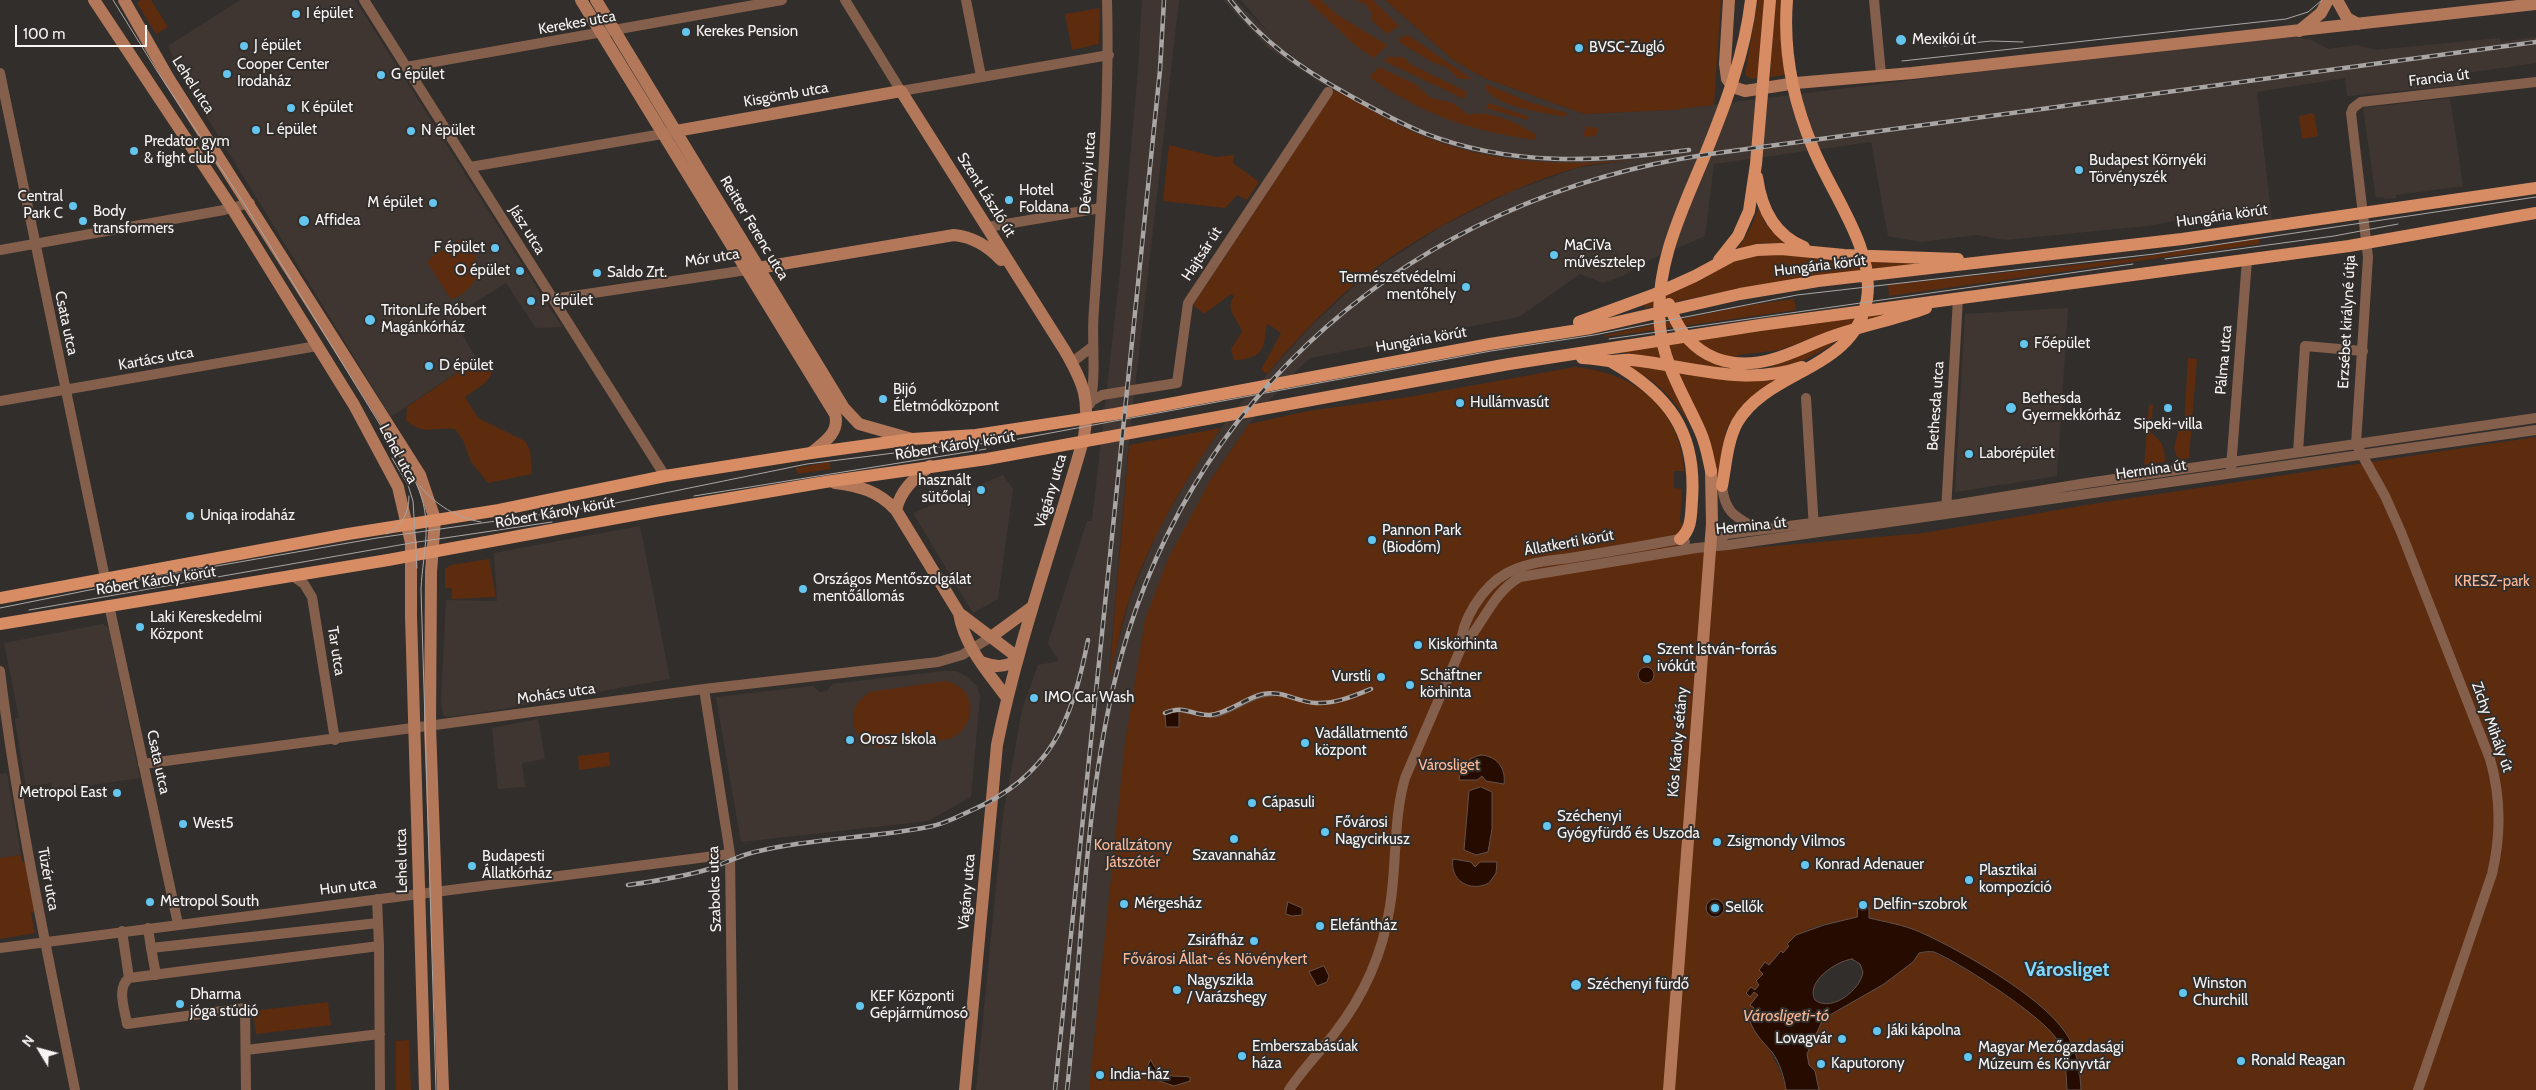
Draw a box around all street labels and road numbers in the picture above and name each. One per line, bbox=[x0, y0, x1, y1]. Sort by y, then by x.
street label: Kerekes utca bbox=[537, 7, 617, 39]
street label: Lehel utca bbox=[168, 53, 218, 117]
street label: Francia út bbox=[2408, 65, 2470, 91]
street label: Kisgömb utca bbox=[742, 79, 830, 111]
street label: Dévényi utca bbox=[1076, 131, 1100, 215]
street label: Szent László út bbox=[953, 150, 1019, 240]
street label: Reitter Ferenc utca bbox=[716, 173, 792, 283]
street label: Hungária körút bbox=[2175, 201, 2269, 231]
street label: Jász utca bbox=[505, 202, 549, 258]
street label: Hajtsár út bbox=[1178, 224, 1226, 284]
street label: Mór utca bbox=[683, 245, 741, 271]
street label: Hungária körút bbox=[1773, 251, 1867, 281]
street label: Erzsébet királyné útja bbox=[2335, 255, 2359, 389]
street label: Csata utca bbox=[50, 289, 82, 357]
street label: Hungária körút bbox=[1374, 323, 1468, 357]
street label: Pálma utca bbox=[2212, 324, 2236, 396]
street label: Kartács utca bbox=[117, 344, 195, 374]
street label: Bethesda utca bbox=[1924, 361, 1948, 451]
street label: Lehel utca bbox=[375, 421, 421, 487]
street label: Róbert Károly körút bbox=[894, 428, 1016, 464]
street label: Vágány utca bbox=[1031, 452, 1071, 530]
street label: Hermina út bbox=[2115, 456, 2187, 484]
street label: Róbert Károly körút bbox=[494, 494, 616, 532]
street label: Hermina út bbox=[1715, 513, 1787, 539]
street label: Állatkerti körút bbox=[1523, 526, 1615, 560]
street label: Róbert Károly körút bbox=[95, 563, 217, 599]
street label: Tar utca bbox=[323, 625, 349, 677]
street label: Zichy Mihály út bbox=[2467, 679, 2517, 775]
street label: Mohács utca bbox=[516, 680, 596, 708]
street label: Kós Károly sétány bbox=[1664, 686, 1692, 798]
street label: Csata utca bbox=[142, 728, 174, 796]
street label: Lehel utca bbox=[392, 829, 412, 893]
street label: Tüzér utca bbox=[34, 846, 62, 912]
street label: Szabolcs utca bbox=[705, 846, 725, 932]
street label: Vágány utca bbox=[955, 853, 979, 931]
street label: Hun utca bbox=[319, 875, 377, 899]

